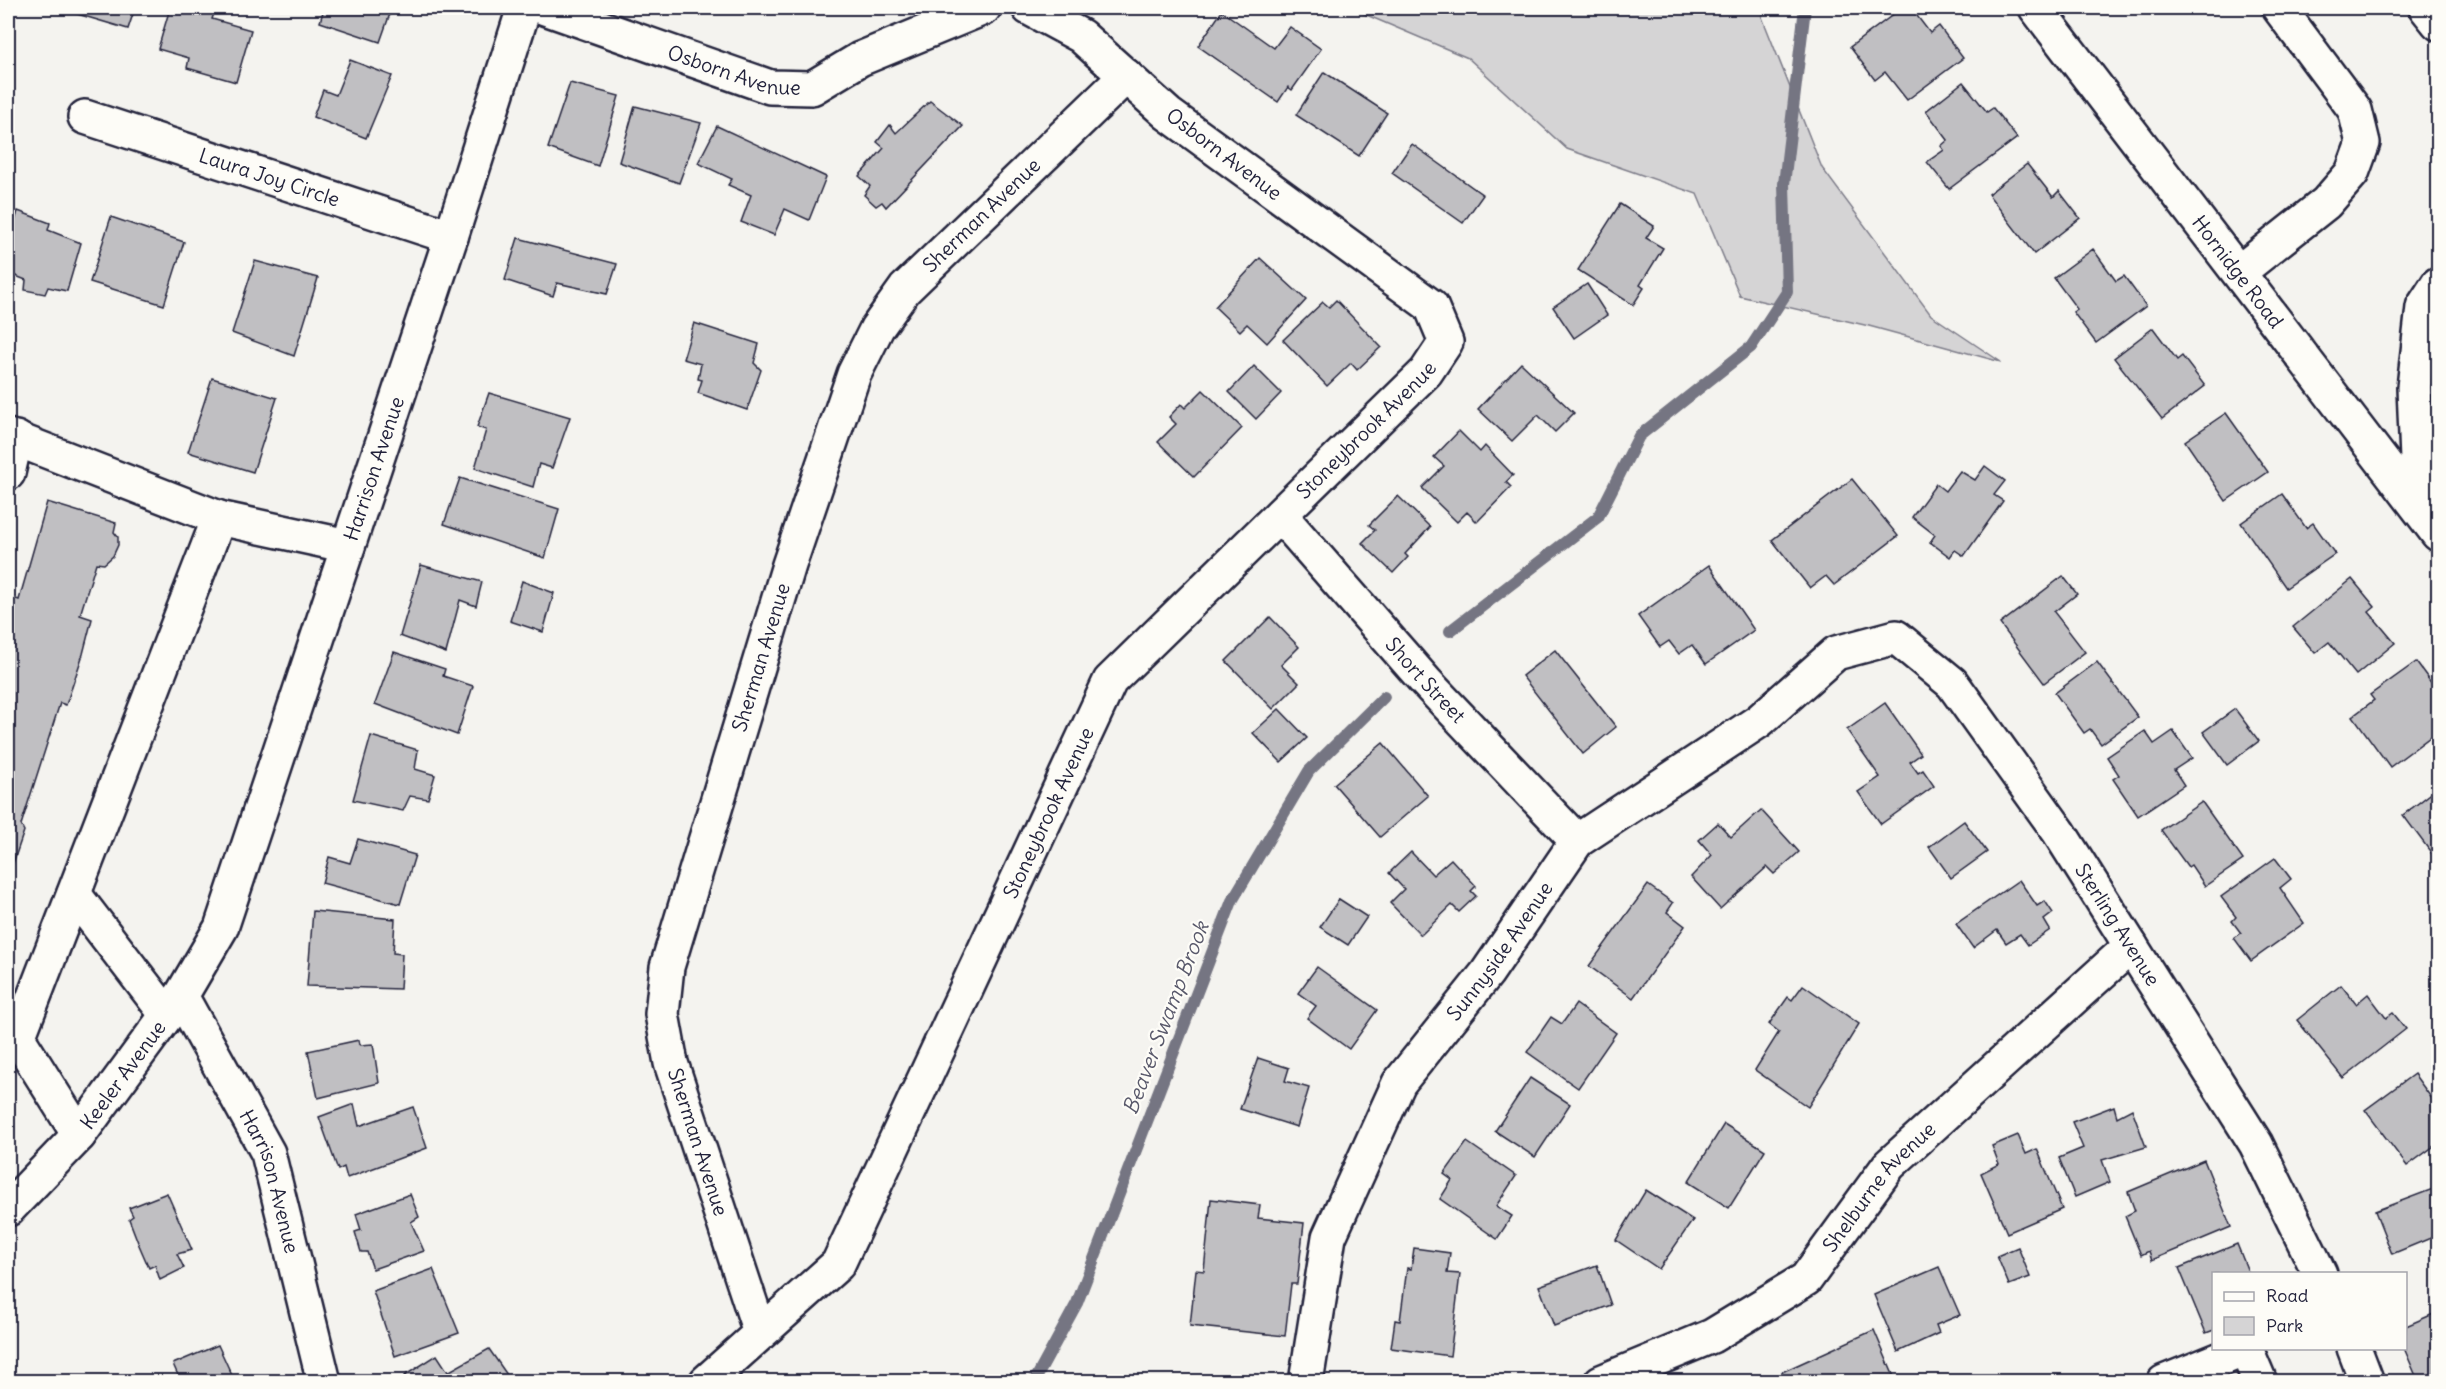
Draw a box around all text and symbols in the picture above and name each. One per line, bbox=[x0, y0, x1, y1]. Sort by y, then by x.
street label: Osborn Avenue bbox=[664, 39, 801, 100]
street label: Osborn Avenue bbox=[1162, 102, 1287, 205]
street label: Laura Joy Circle bbox=[196, 142, 343, 212]
street label: Sherman Avenue bbox=[917, 152, 1045, 277]
street label: Hornidge Road bbox=[2187, 210, 2289, 333]
street label: Stoneybrook Avenue bbox=[1291, 357, 1441, 504]
street label: Harrison Avenue bbox=[338, 393, 409, 544]
street label: Sherman Avenue bbox=[726, 580, 795, 735]
street label: Short Street bbox=[1381, 632, 1471, 728]
street label: Stoneybrook Avenue bbox=[997, 723, 1099, 902]
street label: Sterling Avenue bbox=[2070, 859, 2166, 990]
street label: Sunnyside Avenue bbox=[1441, 877, 1558, 1025]
water label: Beaver Swamp Brook bbox=[1116, 917, 1215, 1118]
street label: Keeler Avenue bbox=[74, 1015, 171, 1134]
street label: Sherman Avenue bbox=[663, 1065, 734, 1219]
street label: Harrison Avenue bbox=[234, 1105, 305, 1256]
street label: Shelburne Avenue bbox=[1817, 1116, 1940, 1257]
legend bbox=[2212, 1272, 2407, 1350]
text: Road bbox=[2266, 1284, 2309, 1307]
text: Park bbox=[2266, 1314, 2303, 1337]

